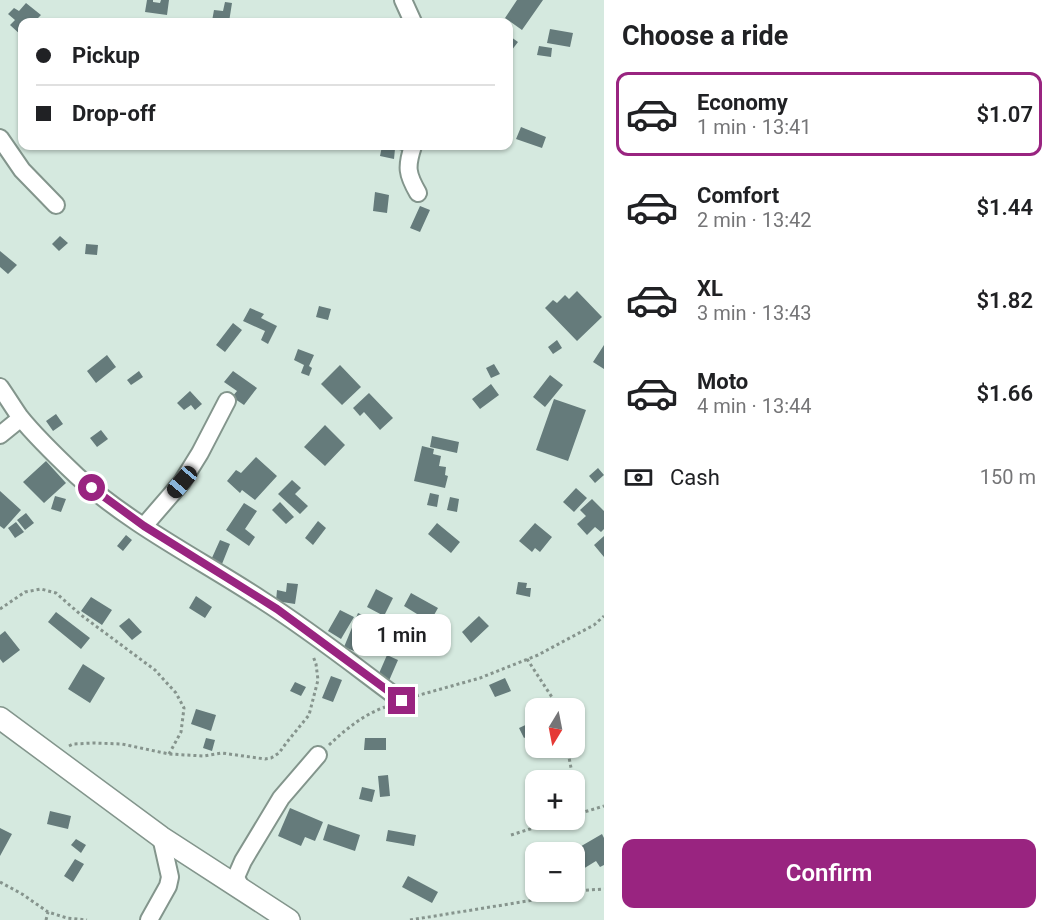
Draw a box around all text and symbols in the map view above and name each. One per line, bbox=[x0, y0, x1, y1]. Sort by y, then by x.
text: Choose a ride bbox=[622, 20, 788, 52]
text: Pickup bbox=[72, 43, 140, 68]
icon: car bbox=[625, 87, 679, 141]
text: Economy bbox=[697, 90, 788, 115]
text: Drop-off bbox=[72, 101, 156, 126]
text: $1.07 bbox=[976, 102, 1033, 127]
text: 1 min · 13:41 bbox=[697, 115, 812, 139]
icon: car bbox=[625, 180, 679, 234]
text: Comfort bbox=[697, 183, 779, 208]
text: $1.44 bbox=[976, 195, 1033, 220]
text: 2 min · 13:42 bbox=[697, 208, 812, 232]
icon: car bbox=[625, 273, 679, 327]
text: XL bbox=[697, 276, 723, 301]
text: $1.82 bbox=[976, 288, 1033, 313]
text: 3 min · 13:43 bbox=[697, 301, 812, 325]
icon: car bbox=[625, 366, 679, 420]
text: Moto bbox=[697, 369, 748, 394]
text: $1.66 bbox=[976, 381, 1033, 406]
text: 4 min · 13:44 bbox=[697, 394, 812, 418]
icon: cash bbox=[622, 461, 655, 494]
car bbox=[164, 462, 200, 502]
text: Cash bbox=[670, 465, 720, 490]
text: 150 m bbox=[980, 465, 1036, 489]
route start bbox=[78, 474, 105, 501]
callout: 1 min bbox=[352, 614, 452, 656]
text: 1 min bbox=[376, 623, 427, 647]
route end bbox=[388, 687, 415, 714]
north arrow bbox=[525, 698, 585, 758]
map controls bbox=[525, 698, 585, 902]
button: + bbox=[525, 770, 585, 830]
button: Confirm bbox=[622, 839, 1036, 908]
button: − bbox=[525, 842, 585, 902]

